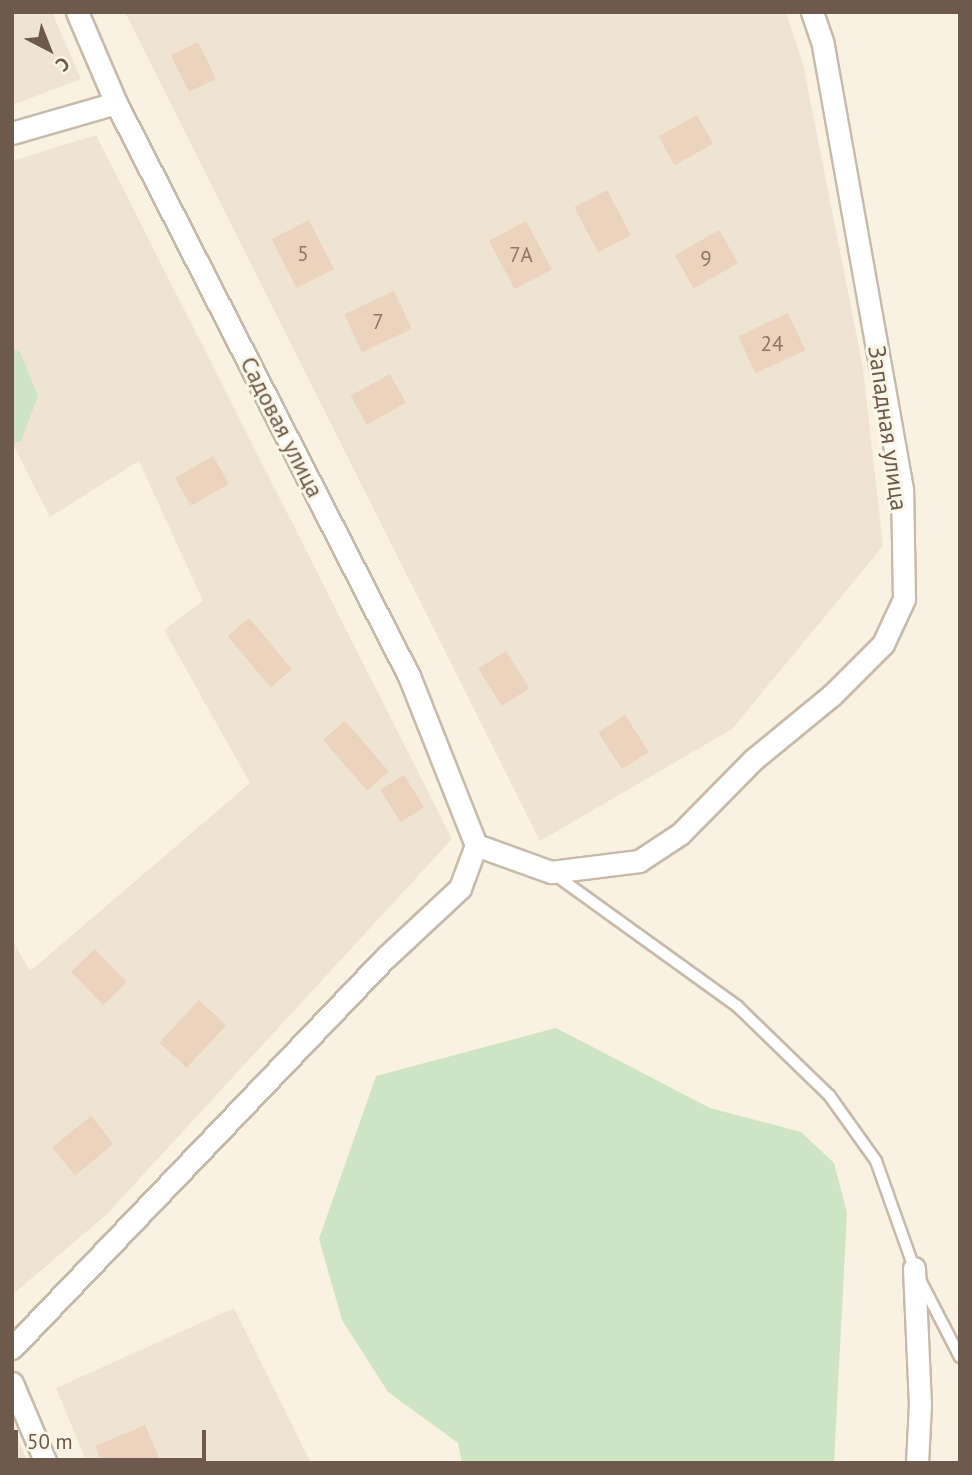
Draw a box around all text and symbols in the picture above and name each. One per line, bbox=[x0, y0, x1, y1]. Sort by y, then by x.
north arrow bbox=[14, 14, 84, 84]
text: С bbox=[51, 52, 75, 77]
house number: 5 bbox=[297, 241, 309, 267]
house number: 7А bbox=[509, 242, 533, 268]
house number: 9 bbox=[700, 246, 712, 272]
house number: 7 bbox=[372, 309, 384, 335]
house number: 24 bbox=[761, 331, 783, 357]
street label: Западная улица bbox=[862, 344, 914, 512]
street label: Садовая улица bbox=[234, 352, 330, 502]
scale bar bbox=[18, 1416, 210, 1460]
text: 50 m bbox=[27, 1428, 73, 1455]

